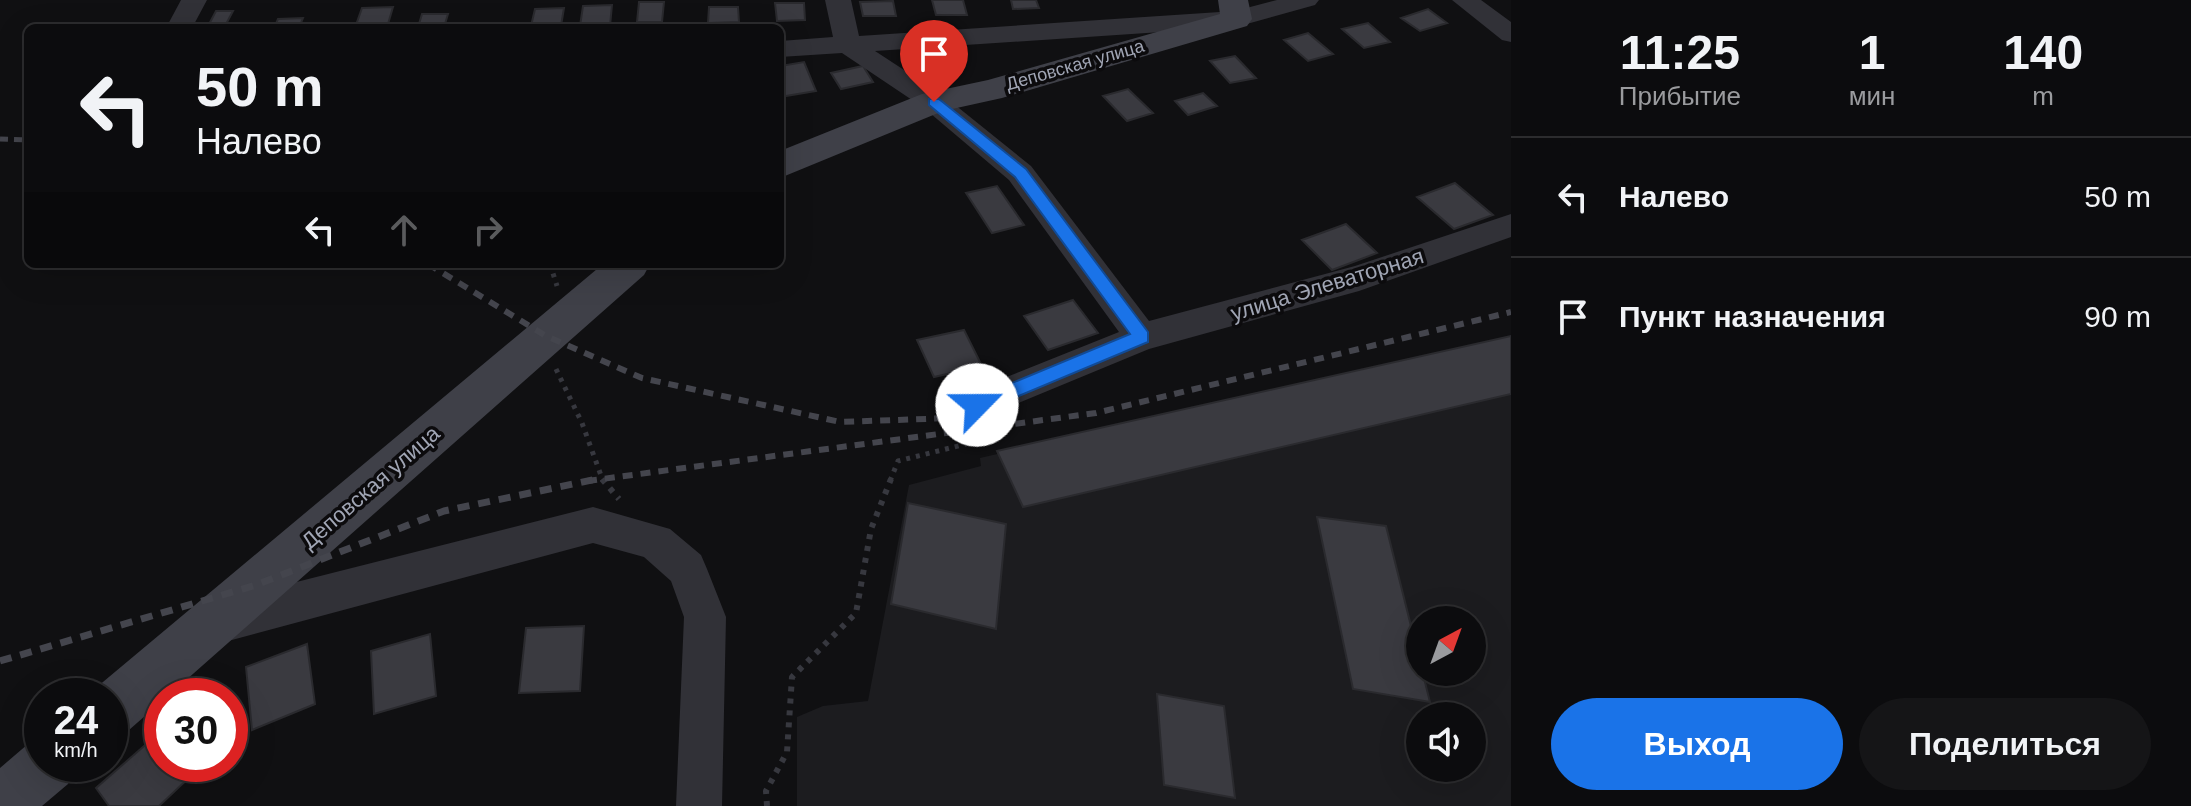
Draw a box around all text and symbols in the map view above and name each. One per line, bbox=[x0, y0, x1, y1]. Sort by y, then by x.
pin bbox=[900, 20, 968, 102]
text: 11:25 bbox=[1620, 26, 1740, 79]
text: 1 bbox=[1859, 26, 1885, 79]
text: 140 bbox=[2003, 26, 2083, 79]
icon: arrive bbox=[912, 32, 956, 76]
street label: Деповская улица bbox=[1004, 35, 1147, 94]
text: 50 m bbox=[196, 55, 324, 118]
icon: left bbox=[64, 56, 168, 160]
text: Прибытие bbox=[1619, 81, 1741, 111]
text: мин bbox=[1849, 81, 1895, 111]
text: m bbox=[2032, 81, 2054, 111]
text: Налево bbox=[196, 121, 322, 162]
icon: left bbox=[1551, 175, 1595, 219]
text: Налево bbox=[1619, 180, 1729, 213]
text: 50 m bbox=[2084, 180, 2151, 213]
icon: left bbox=[298, 208, 342, 252]
icon: ahead bbox=[382, 208, 426, 252]
icon: right bbox=[466, 208, 510, 252]
street label: улица Элеваторная bbox=[1228, 243, 1427, 326]
icon: arrive bbox=[1551, 295, 1595, 339]
text: Пункт назначения bbox=[1619, 300, 1886, 333]
text: 90 m bbox=[2084, 300, 2151, 333]
position arrow bbox=[935, 363, 1019, 447]
street label: Деповская улица bbox=[296, 420, 445, 554]
north arrow bbox=[1406, 606, 1486, 686]
map controls bbox=[1406, 606, 1486, 782]
speed limit sign: 30 bbox=[144, 678, 248, 782]
text: 24 bbox=[54, 698, 98, 742]
button: Выход bbox=[1551, 698, 1843, 790]
button: Поделиться bbox=[1859, 698, 2151, 790]
button: sound bbox=[1406, 702, 1486, 782]
text: km/h bbox=[54, 739, 98, 761]

